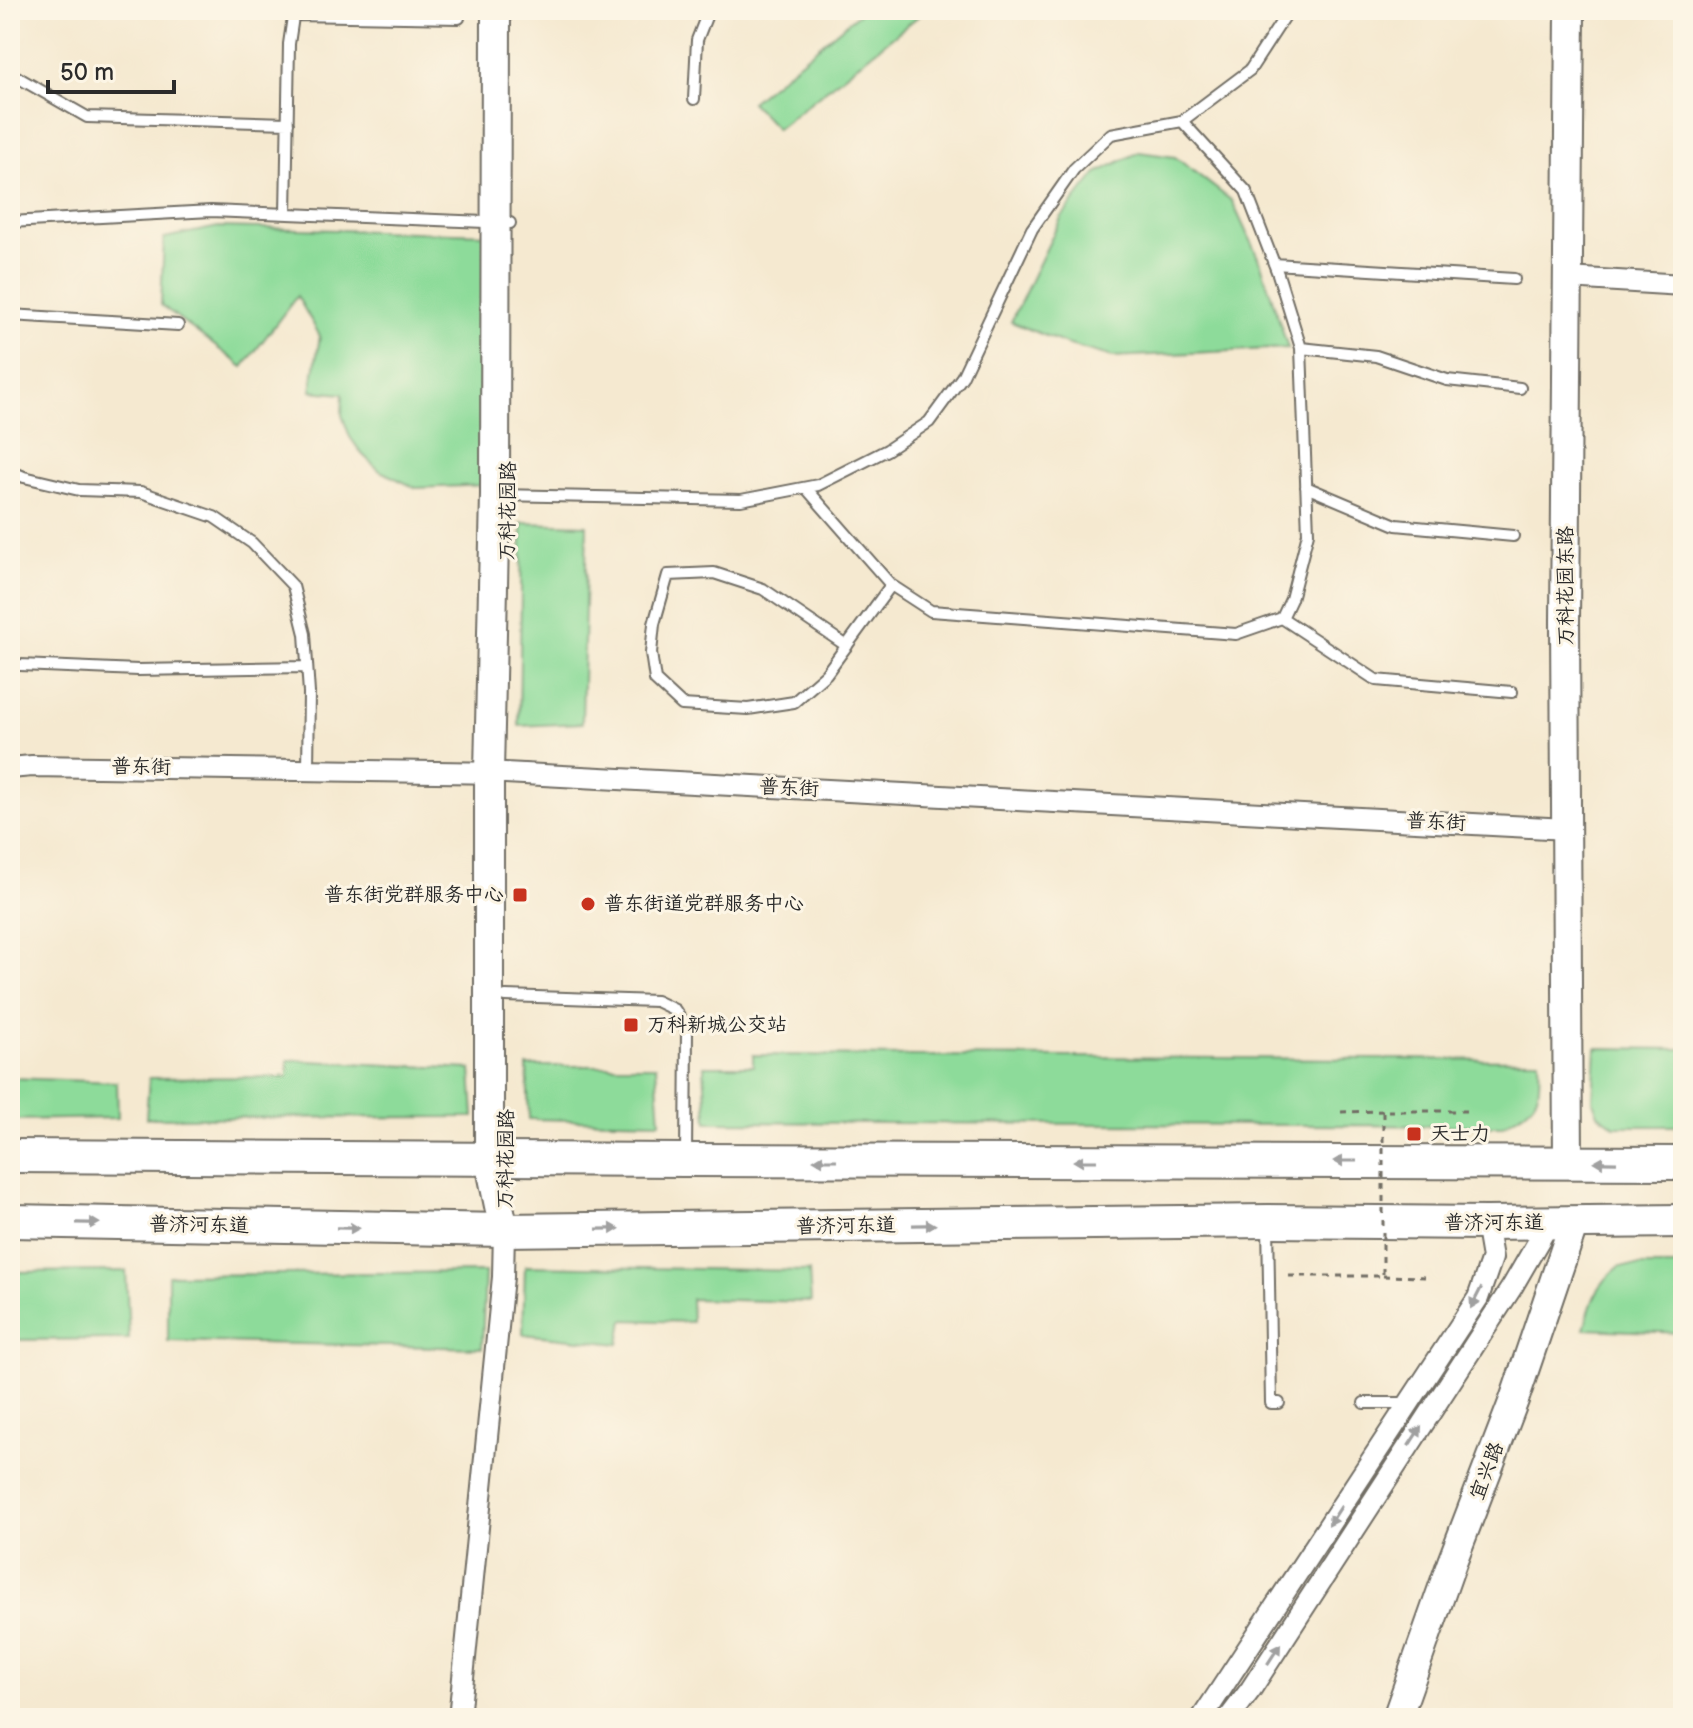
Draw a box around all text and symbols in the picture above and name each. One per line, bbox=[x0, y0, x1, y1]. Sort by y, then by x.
scale bar bbox=[48, 44, 174, 94]
text: 50 m bbox=[60, 58, 114, 87]
street label: 万科花园路 bbox=[495, 460, 521, 561]
street label: 万科花园东路 bbox=[1554, 525, 1578, 646]
street label: 普东街 bbox=[111, 754, 171, 780]
street label: 普东街 bbox=[758, 774, 820, 802]
street label: 普东街 bbox=[1405, 808, 1467, 836]
place label: 普东街党群服务中心 bbox=[324, 883, 504, 907]
marker: 普东街党群服务中心 bbox=[511, 886, 529, 904]
place label: 普东街道党群服务中心 bbox=[604, 892, 804, 916]
marker: 普东街道党群服务中心 bbox=[579, 895, 597, 913]
place label: 万科新城公交站 bbox=[647, 1013, 787, 1037]
marker: 万科新城公交站 bbox=[622, 1016, 640, 1034]
street label: 万科花园路 bbox=[493, 1108, 519, 1209]
place label: 天士力 bbox=[1430, 1122, 1490, 1146]
marker: 天士力 bbox=[1405, 1125, 1423, 1143]
one-way arrow bbox=[812, 1154, 837, 1166]
one-way arrow bbox=[1072, 1155, 1097, 1167]
one-way arrow bbox=[1332, 1155, 1357, 1167]
one-way arrow bbox=[1592, 1156, 1617, 1168]
street label: 普济河东道 bbox=[1444, 1211, 1544, 1235]
street label: 普济河东道 bbox=[149, 1212, 249, 1238]
street label: 普济河东道 bbox=[796, 1213, 896, 1239]
one-way arrow bbox=[76, 1217, 101, 1229]
one-way arrow bbox=[912, 1219, 937, 1231]
one-way arrow bbox=[336, 1222, 361, 1234]
one-way arrow bbox=[596, 1223, 621, 1235]
one-way arrow bbox=[1469, 1286, 1483, 1309]
one-way arrow bbox=[1408, 1425, 1422, 1447]
street label: 宜兴路 bbox=[1465, 1438, 1509, 1503]
one-way arrow bbox=[1328, 1505, 1343, 1526]
one-way arrow bbox=[1266, 1643, 1280, 1665]

